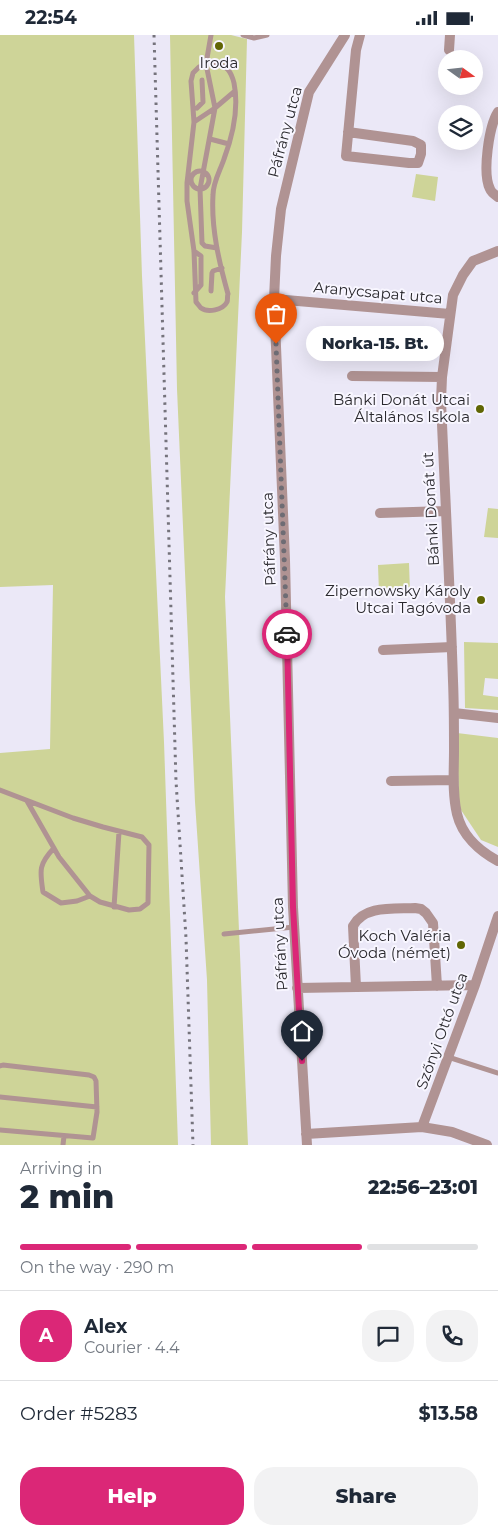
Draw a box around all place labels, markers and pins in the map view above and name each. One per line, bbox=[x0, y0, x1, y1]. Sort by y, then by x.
marker: Iroda bbox=[213, 40, 225, 52]
place label: Iroda bbox=[200, 53, 238, 72]
pin bbox=[255, 293, 297, 344]
callout: Norka-15. Bt. bbox=[306, 327, 444, 361]
place label: Bánki Donát Utcai Általános Iskola bbox=[333, 390, 470, 426]
marker: Bánki Donát Utcai Általános Iskola bbox=[474, 403, 486, 415]
place label: Zipernowsky Károly Utcai Tagóvoda bbox=[325, 581, 472, 617]
marker: Zipernowsky Károly Utcai Tagóvoda bbox=[475, 594, 487, 606]
place label: Koch Valéria Óvoda (német) bbox=[338, 926, 451, 962]
marker: Koch Valéria Óvoda (német) bbox=[455, 939, 467, 951]
pin bbox=[281, 1010, 323, 1061]

